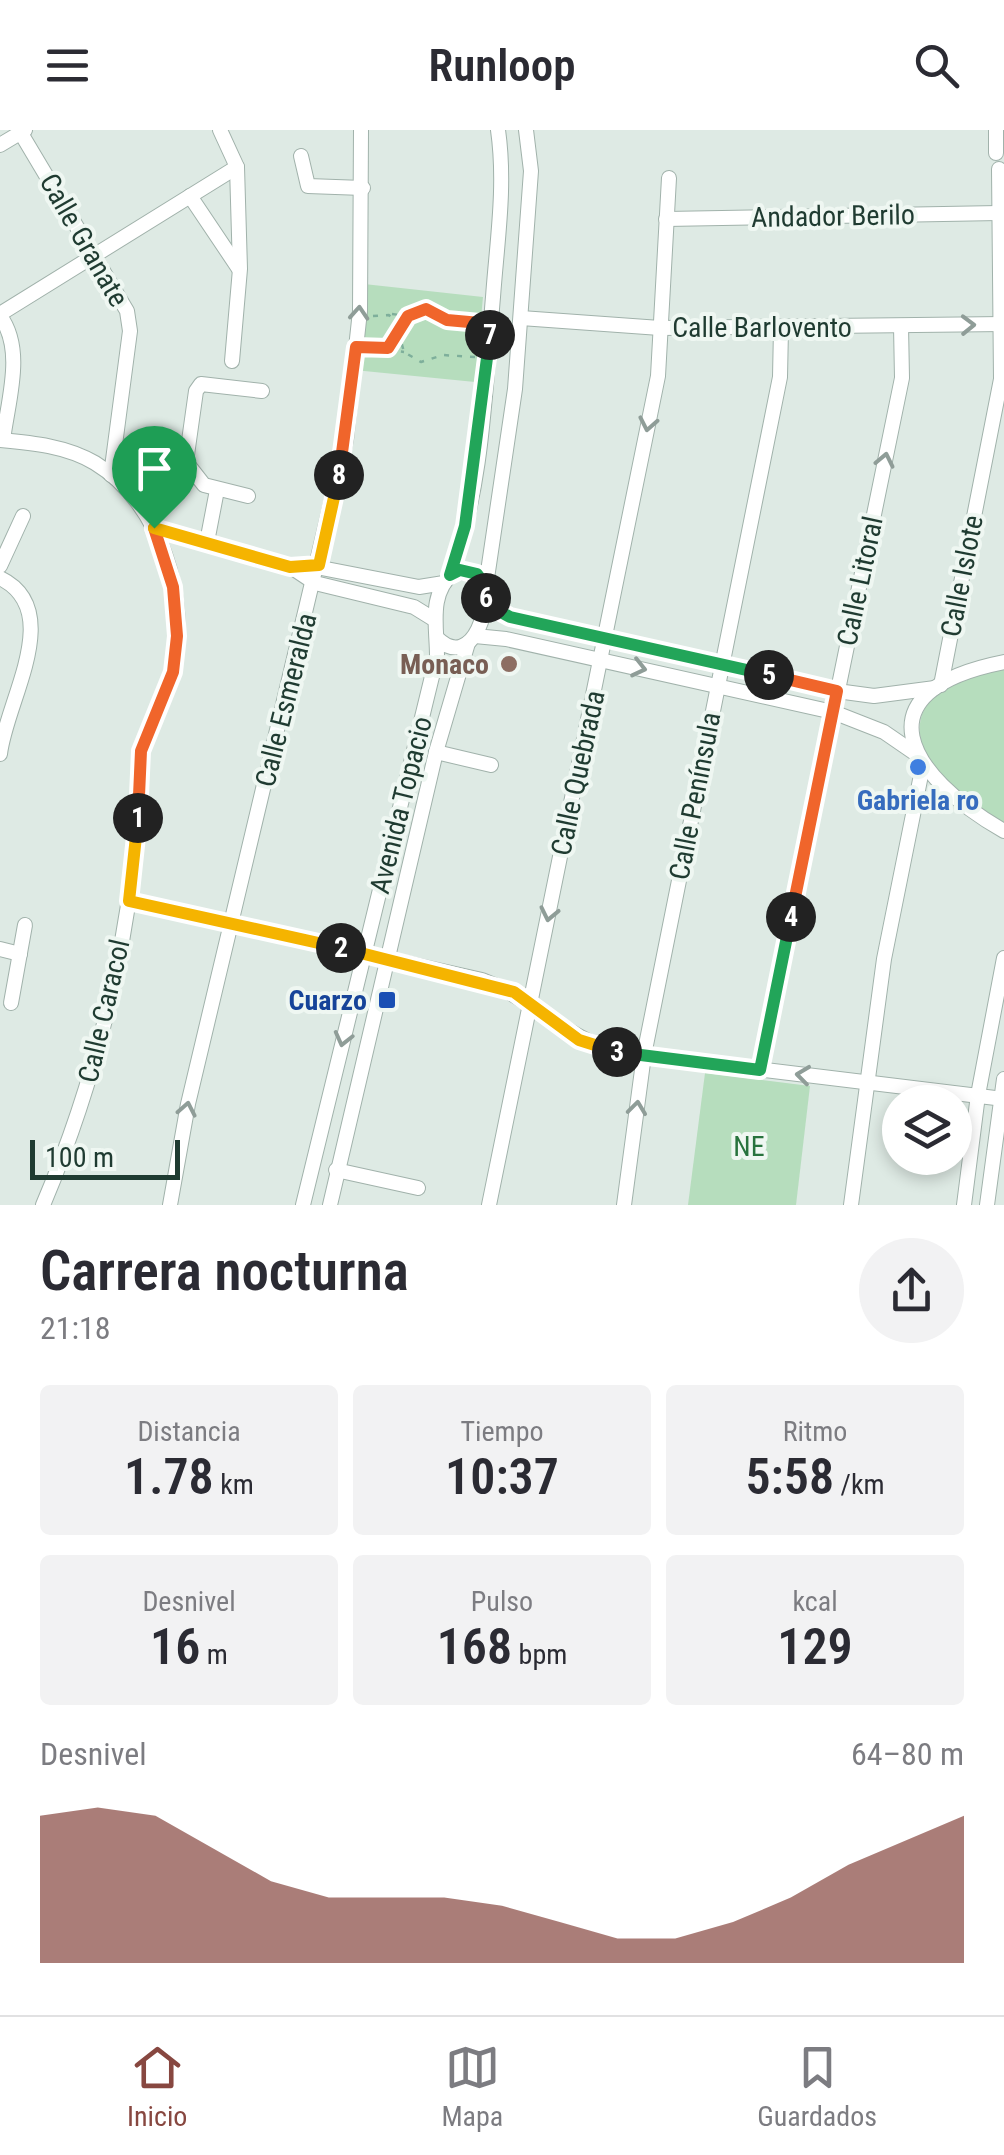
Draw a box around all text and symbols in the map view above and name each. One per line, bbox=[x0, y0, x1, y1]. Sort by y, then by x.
icon: menu bbox=[40, 38, 95, 93]
icon: search bbox=[909, 38, 964, 93]
text: Runloop bbox=[429, 39, 576, 92]
street label: Calle Granate bbox=[33, 168, 135, 312]
street label: Andador Berilo bbox=[751, 198, 915, 234]
one-way arrow bbox=[348, 305, 370, 321]
pin: 7 bbox=[465, 310, 515, 360]
street label: Calle Barlovento bbox=[672, 311, 852, 344]
one-way arrow bbox=[960, 314, 976, 335]
text: 7 bbox=[483, 318, 497, 351]
one-way arrow bbox=[638, 416, 659, 432]
pin bbox=[112, 426, 197, 529]
icon: arrive bbox=[127, 441, 182, 496]
pin: 8 bbox=[314, 450, 364, 500]
one-way arrow bbox=[873, 452, 894, 469]
text: 8 bbox=[332, 458, 346, 491]
street label: Calle Islote bbox=[934, 512, 990, 640]
street label: Calle Litoral bbox=[830, 513, 890, 649]
pin: 6 bbox=[461, 573, 511, 623]
text: 6 bbox=[479, 581, 493, 614]
street label: Calle Esmeralda bbox=[248, 610, 324, 790]
place label: Monaco bbox=[400, 648, 489, 681]
pin: 5 bbox=[744, 650, 794, 700]
marker: Monaco bbox=[498, 653, 520, 675]
one-way arrow bbox=[630, 656, 647, 677]
text: 5 bbox=[762, 658, 776, 691]
street label: Calle Quebrada bbox=[544, 688, 612, 858]
street label: Calle Península bbox=[663, 709, 727, 883]
street label: Avenida Topacio bbox=[363, 713, 439, 897]
marker: Gabriela ro bbox=[907, 756, 929, 778]
place label: Gabriela ro bbox=[857, 784, 979, 817]
pin: 1 bbox=[113, 793, 163, 843]
text: 1 bbox=[131, 801, 145, 834]
pin: 4 bbox=[766, 892, 816, 942]
text: 4 bbox=[784, 900, 798, 933]
one-way arrow bbox=[540, 905, 561, 922]
pin: 2 bbox=[316, 923, 366, 973]
text: 2 bbox=[334, 931, 348, 964]
street label: Calle Caracol bbox=[72, 936, 136, 1086]
place label: Cuarzo bbox=[288, 984, 367, 1017]
marker: Cuarzo bbox=[376, 989, 398, 1011]
pin: 3 bbox=[592, 1027, 642, 1077]
one-way arrow bbox=[334, 1030, 355, 1047]
text: 3 bbox=[610, 1035, 624, 1068]
one-way arrow bbox=[794, 1065, 810, 1086]
map controls bbox=[882, 1085, 972, 1175]
button: layers bbox=[882, 1085, 972, 1175]
one-way arrow bbox=[626, 1100, 647, 1116]
one-way arrow bbox=[176, 1101, 197, 1118]
park label: NE bbox=[733, 1130, 765, 1163]
scale bar bbox=[30, 1135, 180, 1180]
text: 100 m bbox=[45, 1141, 114, 1174]
button: share bbox=[859, 1238, 964, 1343]
text: Carrera nocturna bbox=[40, 1239, 409, 1303]
text: 21:18 bbox=[40, 1309, 111, 1347]
text: Distancia bbox=[137, 1415, 241, 1448]
text: Tiempo bbox=[460, 1415, 544, 1448]
text: Ritmo bbox=[783, 1415, 847, 1448]
text: 1.78 bbox=[124, 1448, 214, 1506]
text: 10:37 bbox=[445, 1448, 559, 1506]
text: 5:58 bbox=[745, 1448, 834, 1506]
text: km bbox=[214, 1468, 254, 1501]
text: /km bbox=[834, 1468, 885, 1501]
text: Desnivel bbox=[142, 1585, 236, 1618]
text: Pulso bbox=[471, 1585, 533, 1618]
text: kcal bbox=[792, 1585, 838, 1618]
text: 16 bbox=[150, 1618, 200, 1676]
text: 168 bbox=[437, 1618, 512, 1676]
text: 129 bbox=[777, 1618, 853, 1676]
text: m bbox=[200, 1638, 228, 1671]
text: bpm bbox=[512, 1638, 567, 1671]
text: Desnivel bbox=[40, 1735, 147, 1773]
text: 64–80 m bbox=[851, 1735, 964, 1773]
tab: Inicio bbox=[127, 2040, 187, 2133]
tab: Mapa bbox=[441, 2040, 503, 2133]
tab: Guardados bbox=[757, 2040, 877, 2133]

